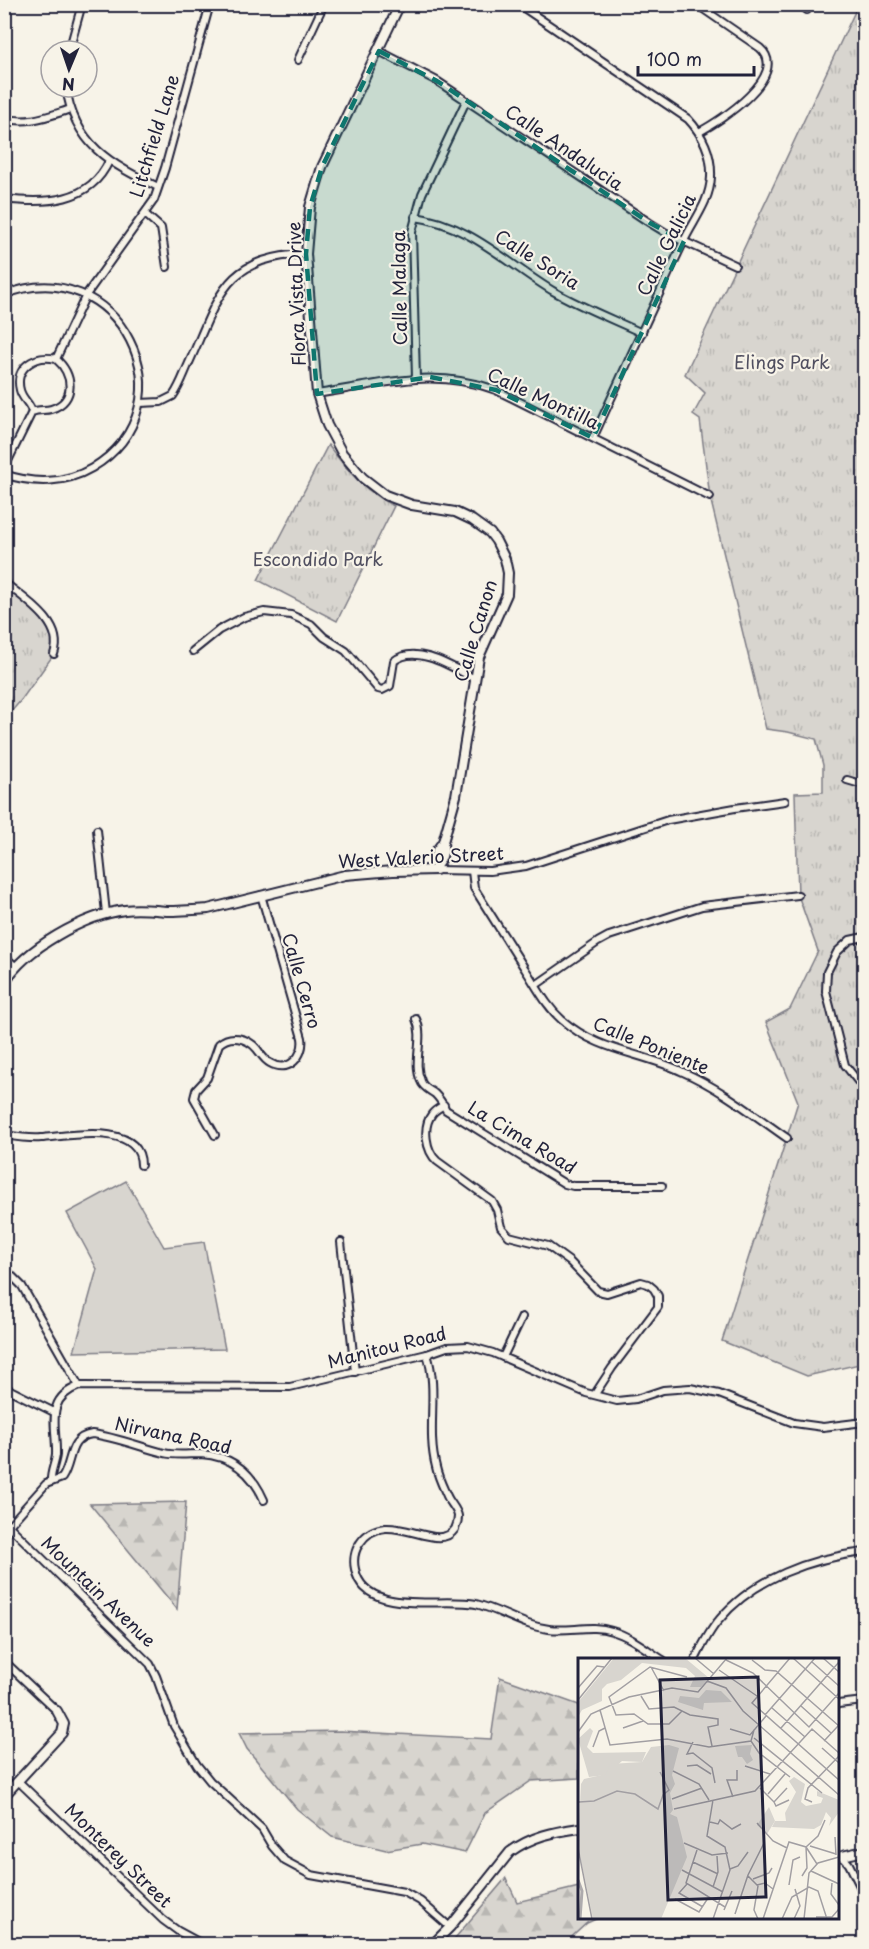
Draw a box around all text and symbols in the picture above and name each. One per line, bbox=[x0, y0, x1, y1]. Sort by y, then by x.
north arrow bbox=[39, 39, 99, 99]
scale bar bbox=[638, 39, 754, 77]
text: 100 m bbox=[647, 45, 702, 72]
street label: Litchfield Lane bbox=[122, 71, 185, 200]
text: N bbox=[62, 73, 75, 97]
street label: Calle Andalucia bbox=[500, 97, 630, 197]
street label: Calle Galicia bbox=[629, 189, 702, 300]
street label: Flora Vista Drive bbox=[279, 221, 312, 367]
street label: Calle Soria bbox=[490, 222, 586, 296]
street label: Calle Malaga bbox=[384, 230, 413, 346]
park label: Elings Park bbox=[734, 348, 830, 375]
street label: Calle Montilla bbox=[483, 360, 605, 436]
park label: Escondido Park bbox=[253, 545, 383, 572]
street label: Calle Canon bbox=[446, 576, 503, 685]
street label: West Valerio Street bbox=[337, 839, 504, 874]
street label: Calle Cerro bbox=[276, 930, 329, 1032]
street label: Calle Poniente bbox=[589, 1009, 714, 1080]
street label: La Cima Road bbox=[463, 1094, 582, 1180]
street label: Manitou Road bbox=[324, 1319, 449, 1374]
street label: Nirvana Road bbox=[113, 1409, 234, 1460]
street label: Mountain Avenue bbox=[36, 1529, 162, 1653]
inset map bbox=[578, 1658, 839, 1919]
street label: Monterey Street bbox=[59, 1796, 179, 1913]

